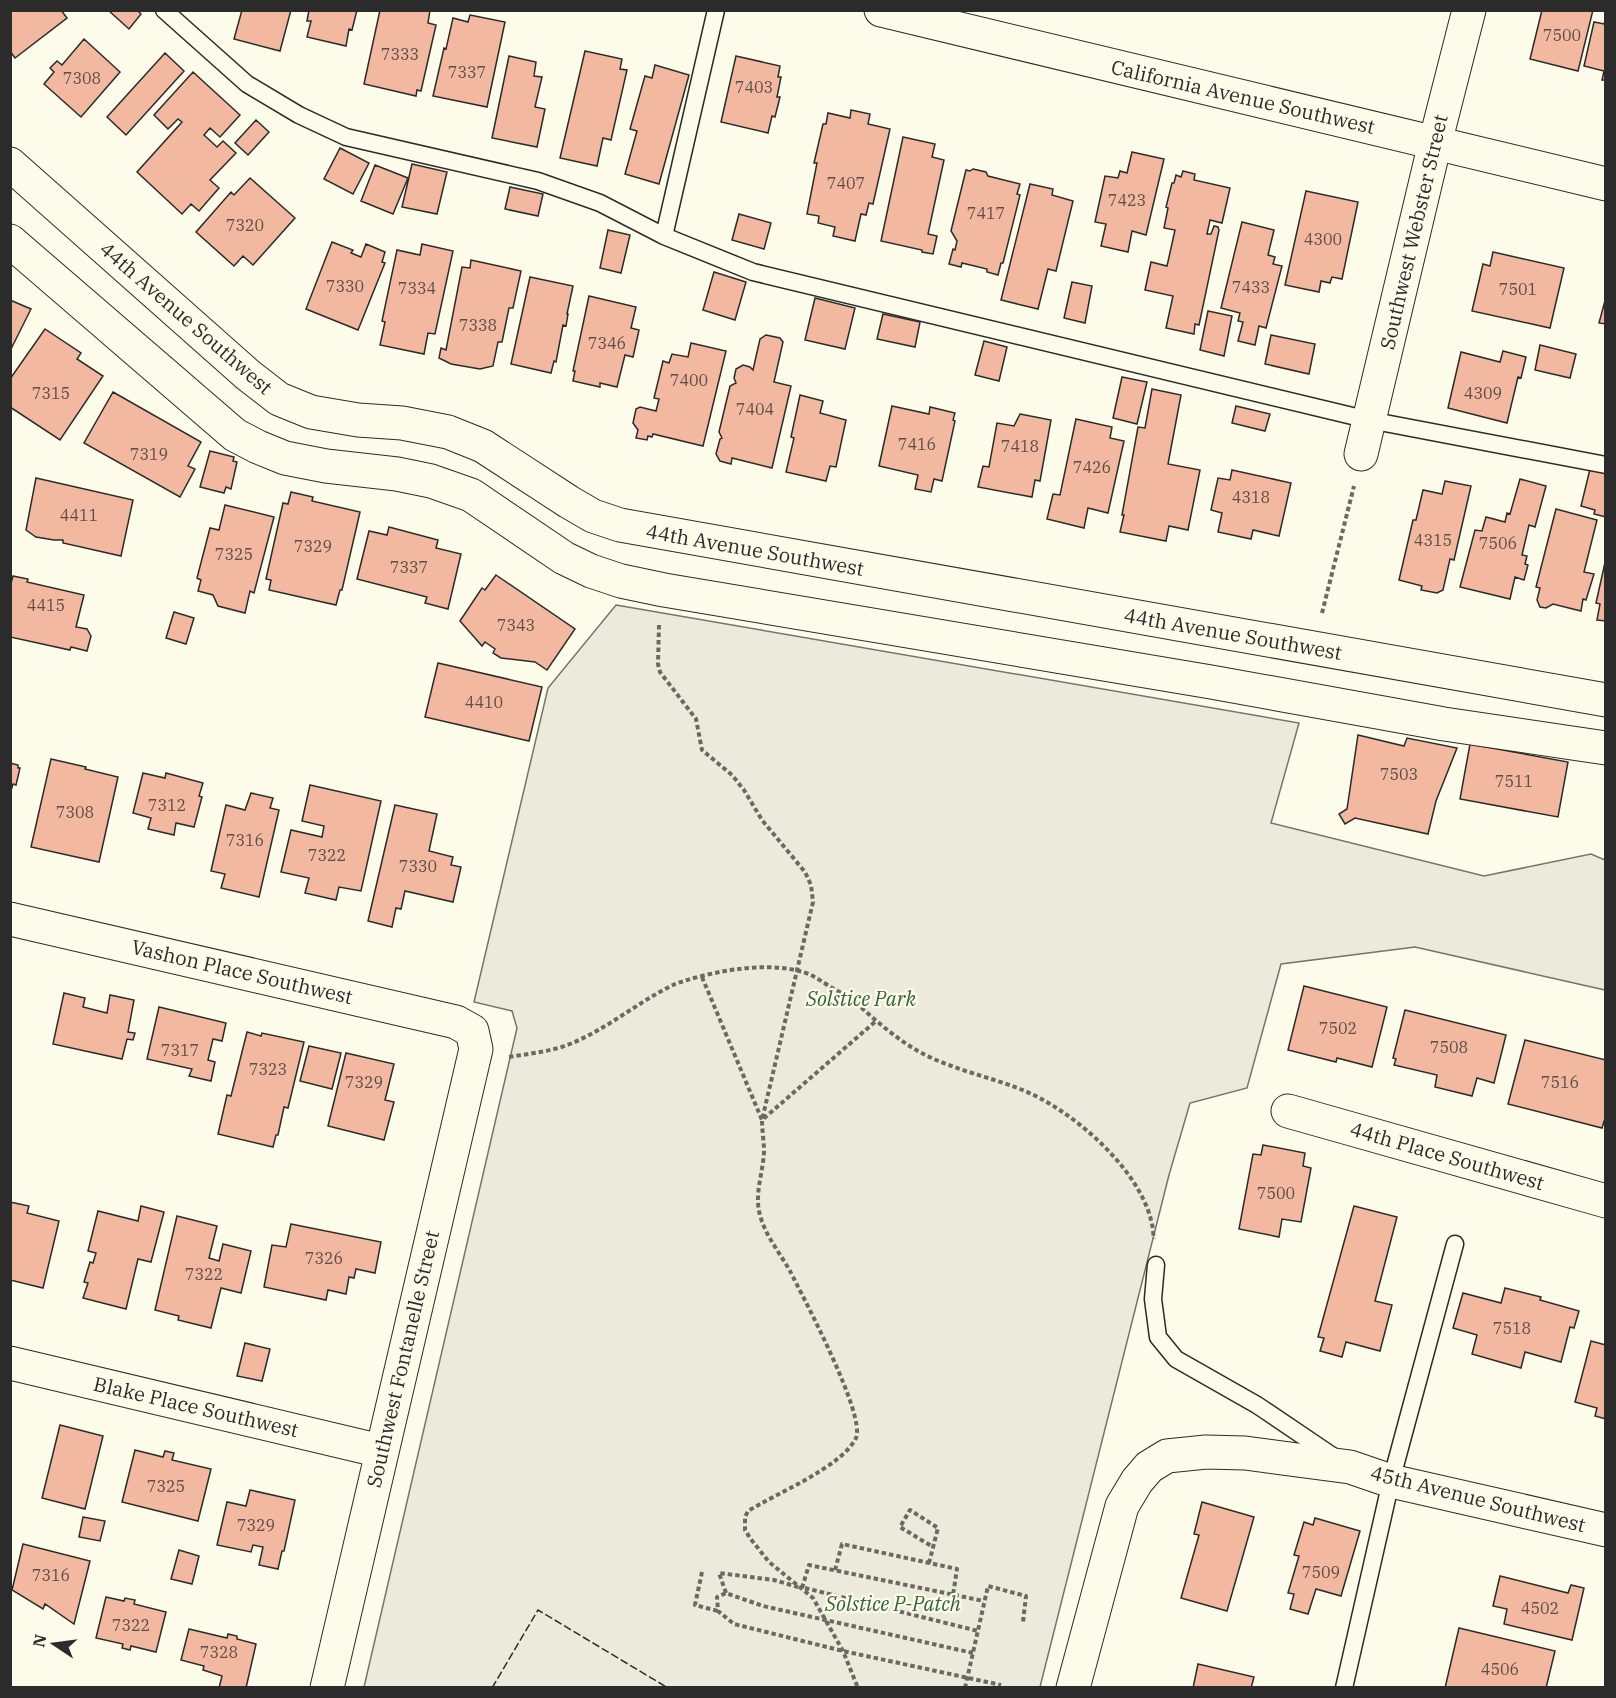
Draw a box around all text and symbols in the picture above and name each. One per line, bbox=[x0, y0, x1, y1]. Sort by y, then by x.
house number: 7500 bbox=[1543, 25, 1581, 45]
house number: 7333 bbox=[381, 44, 419, 64]
street label: California Avenue Southwest bbox=[1109, 53, 1378, 140]
house number: 7337 bbox=[448, 62, 486, 82]
house number: 7308 bbox=[63, 68, 101, 88]
house number: 7403 bbox=[735, 77, 773, 97]
street label: Southwest Webster Street bbox=[1373, 112, 1454, 352]
house number: 7407 bbox=[827, 173, 865, 193]
house number: 7423 bbox=[1108, 190, 1146, 210]
house number: 7417 bbox=[967, 203, 1005, 223]
house number: 7320 bbox=[226, 215, 264, 235]
house number: 4300 bbox=[1304, 229, 1342, 249]
street label: 44th Avenue Southwest bbox=[94, 235, 278, 400]
house number: 7330 bbox=[326, 276, 364, 296]
house number: 7433 bbox=[1232, 277, 1270, 297]
house number: 7334 bbox=[398, 278, 436, 298]
house number: 7501 bbox=[1499, 279, 1537, 299]
house number: 7338 bbox=[459, 315, 497, 335]
house number: 7346 bbox=[588, 333, 626, 353]
house number: 7400 bbox=[670, 370, 708, 390]
house number: 7315 bbox=[32, 383, 70, 403]
house number: 4309 bbox=[1464, 383, 1502, 403]
house number: 7404 bbox=[736, 399, 774, 419]
house number: 7416 bbox=[898, 434, 936, 454]
house number: 7418 bbox=[1001, 436, 1039, 456]
house number: 7319 bbox=[130, 444, 168, 464]
house number: 7426 bbox=[1073, 457, 1111, 477]
house number: 4318 bbox=[1232, 487, 1270, 507]
house number: 4411 bbox=[60, 505, 98, 525]
street label: 44th Avenue Southwest bbox=[644, 517, 866, 582]
house number: 4315 bbox=[1414, 530, 1452, 550]
house number: 7506 bbox=[1479, 533, 1517, 553]
house number: 7329 bbox=[294, 536, 332, 556]
house number: 7325 bbox=[215, 544, 253, 564]
house number: 7337 bbox=[390, 557, 428, 577]
house number: 4415 bbox=[27, 595, 65, 615]
street label: 44th Avenue Southwest bbox=[1122, 601, 1344, 666]
house number: 7343 bbox=[497, 615, 535, 635]
house number: 4410 bbox=[465, 692, 503, 712]
house number: 7503 bbox=[1380, 764, 1418, 784]
house number: 7511 bbox=[1495, 771, 1533, 791]
house number: 7312 bbox=[148, 795, 186, 815]
house number: 7308 bbox=[56, 802, 94, 822]
house number: 7316 bbox=[226, 830, 264, 850]
house number: 7322 bbox=[308, 845, 346, 865]
house number: 7330 bbox=[399, 856, 437, 876]
street label: Vashon Place Southwest bbox=[129, 933, 355, 1010]
park label: Solstice Park bbox=[805, 985, 916, 1012]
house number: 7502 bbox=[1319, 1018, 1357, 1038]
house number: 7508 bbox=[1430, 1037, 1468, 1057]
house number: 7317 bbox=[161, 1040, 199, 1060]
house number: 7323 bbox=[249, 1059, 287, 1079]
house number: 7329 bbox=[345, 1072, 383, 1092]
house number: 7516 bbox=[1541, 1072, 1579, 1092]
street label: 44th Place Southwest bbox=[1347, 1115, 1547, 1196]
house number: 7500 bbox=[1257, 1183, 1295, 1203]
street label: Southwest Fontanelle Street bbox=[360, 1228, 445, 1490]
house number: 7326 bbox=[305, 1248, 343, 1268]
house number: 7322 bbox=[185, 1264, 223, 1284]
house number: 7518 bbox=[1493, 1318, 1531, 1338]
street label: Blake Place Southwest bbox=[91, 1370, 301, 1443]
street label: 45th Avenue Southwest bbox=[1368, 1459, 1588, 1538]
house number: 7325 bbox=[147, 1476, 185, 1496]
house number: 7329 bbox=[237, 1515, 275, 1535]
house number: 7509 bbox=[1302, 1562, 1340, 1582]
house number: 7316 bbox=[32, 1565, 70, 1585]
park label: Solstice P-Patch bbox=[824, 1590, 961, 1617]
house number: 4502 bbox=[1521, 1598, 1559, 1618]
north arrow bbox=[24, 1614, 84, 1674]
house number: 7322 bbox=[112, 1615, 150, 1635]
text: N bbox=[28, 1632, 51, 1649]
house number: 7328 bbox=[200, 1642, 238, 1662]
house number: 4506 bbox=[1481, 1659, 1519, 1679]

